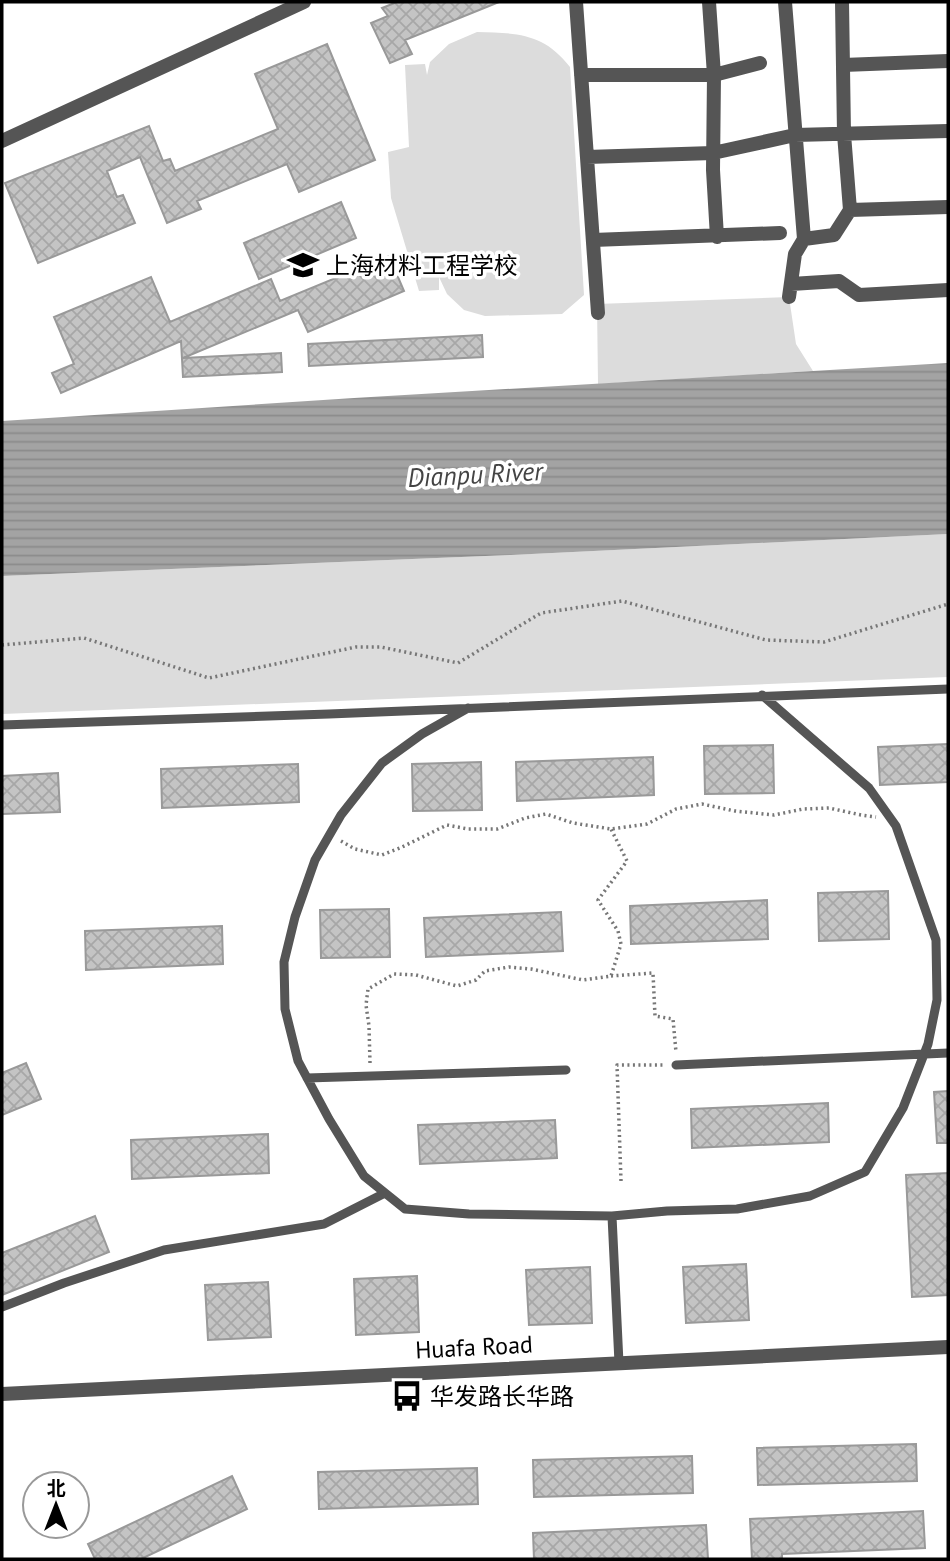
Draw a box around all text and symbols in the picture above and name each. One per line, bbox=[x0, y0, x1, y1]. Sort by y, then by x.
school or university icon: 上海材料工程学校 bbox=[286, 248, 320, 282]
place label: 上海材料工程学校 bbox=[326, 250, 518, 281]
water label: Dianpu River bbox=[407, 454, 545, 494]
street label: Huafa Road bbox=[414, 1328, 534, 1366]
bus stop icon: 华发路长华路 bbox=[390, 1379, 424, 1413]
place label: 华发路长华路 bbox=[430, 1381, 574, 1412]
north arrow bbox=[21, 1470, 91, 1540]
text: 北 bbox=[46, 1476, 66, 1500]

